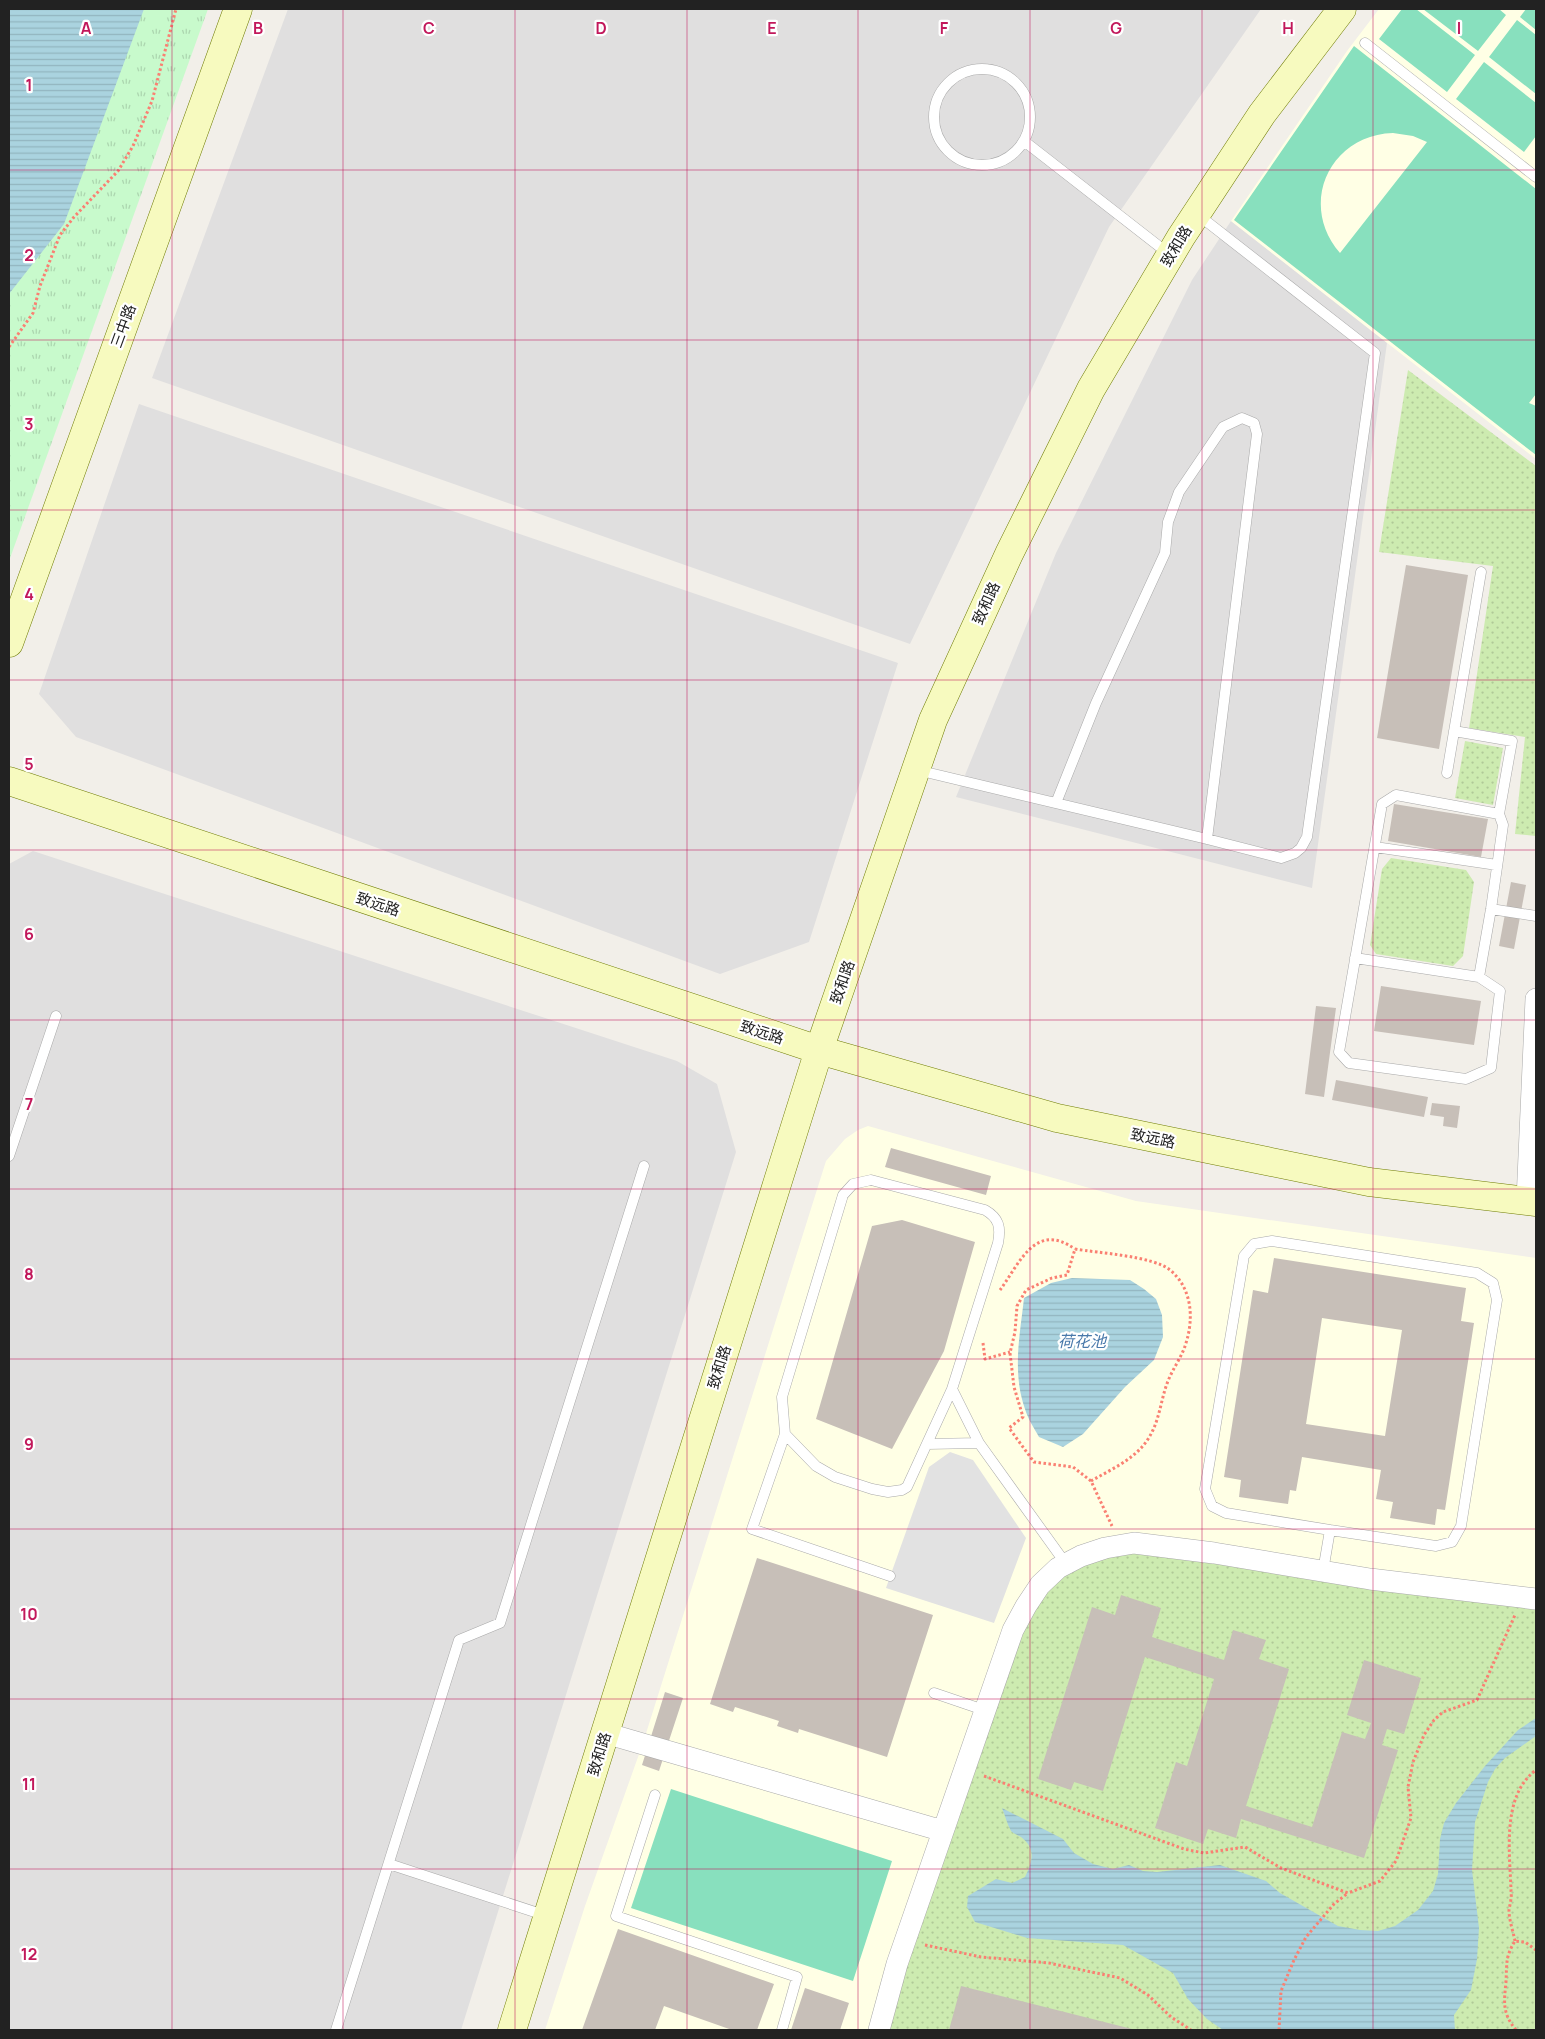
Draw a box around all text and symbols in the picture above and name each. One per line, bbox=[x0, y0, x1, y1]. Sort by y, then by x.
text: A bbox=[81, 17, 92, 39]
text: B bbox=[253, 17, 263, 39]
text: C bbox=[423, 17, 435, 39]
text: D bbox=[595, 17, 607, 39]
text: E bbox=[767, 17, 777, 39]
text: F bbox=[940, 17, 949, 39]
text: G bbox=[1110, 17, 1122, 39]
text: H bbox=[1282, 17, 1294, 39]
text: I bbox=[1457, 17, 1461, 39]
text: 1 bbox=[25, 74, 33, 96]
street label: 致和路 bbox=[1155, 221, 1197, 271]
text: 2 bbox=[24, 244, 34, 266]
street label: 三中路 bbox=[105, 301, 141, 351]
text: 3 bbox=[24, 413, 34, 435]
street label: 致和路 bbox=[967, 578, 1005, 628]
text: 4 bbox=[24, 583, 34, 605]
text: 5 bbox=[24, 753, 34, 775]
street label: 致远路 bbox=[353, 887, 403, 921]
text: 6 bbox=[24, 923, 34, 945]
street label: 致和路 bbox=[825, 957, 859, 1007]
street label: 致远路 bbox=[737, 1015, 787, 1049]
text: 7 bbox=[25, 1093, 33, 1115]
street label: 致远路 bbox=[1129, 1123, 1177, 1153]
text: 8 bbox=[24, 1263, 34, 1285]
water label: 荷花池 bbox=[1058, 1330, 1108, 1352]
street label: 致和路 bbox=[702, 1342, 736, 1392]
text: 9 bbox=[24, 1433, 34, 1455]
text: 10 bbox=[20, 1603, 38, 1625]
street label: 致和路 bbox=[582, 1729, 616, 1779]
text: 11 bbox=[22, 1773, 36, 1795]
text: 12 bbox=[21, 1943, 37, 1965]

